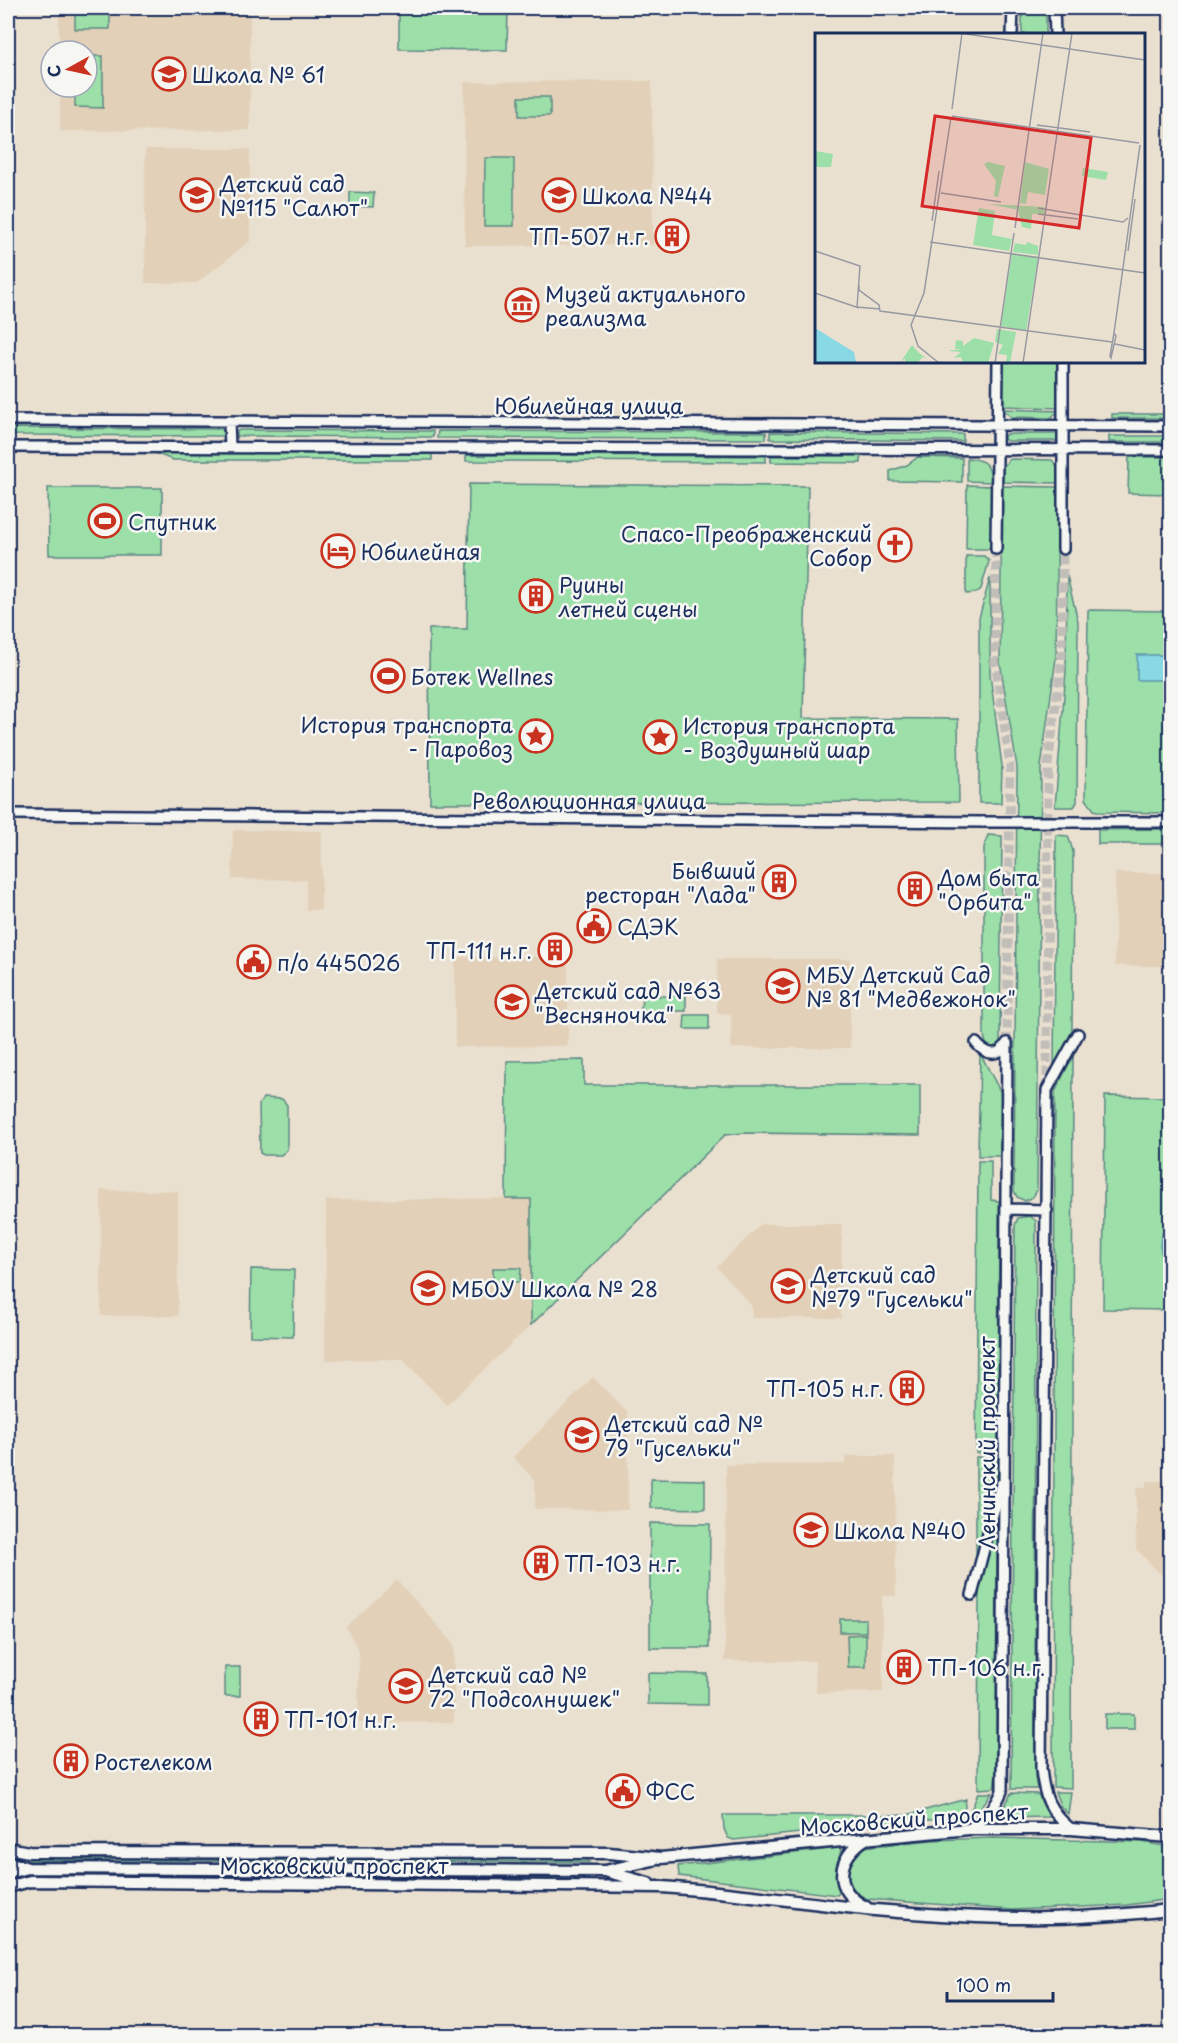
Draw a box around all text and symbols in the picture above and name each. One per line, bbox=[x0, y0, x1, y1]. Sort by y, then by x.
inset map bbox=[815, 33, 1145, 363]
north arrow bbox=[39, 39, 99, 99]
school or university icon: Школа № 61 bbox=[151, 56, 187, 92]
place label: Школа № 61 bbox=[192, 58, 325, 90]
text: С bbox=[40, 64, 66, 79]
place label: Детский сад №115 "Салют" bbox=[219, 167, 368, 223]
school or university icon: Детский сад №115 "Салют" bbox=[179, 177, 215, 213]
school or university icon: Школа №44 bbox=[541, 177, 577, 213]
place label: Школа №44 bbox=[582, 179, 712, 211]
building icon: ТП-507 н.г. bbox=[654, 218, 690, 254]
place label: ТП-507 н.г. bbox=[529, 220, 649, 252]
place label: Музей актуального реализма bbox=[545, 277, 746, 333]
museum icon: Музей актуального реализма bbox=[504, 287, 540, 323]
street label: Юбилейная улица bbox=[495, 389, 684, 421]
sports icon: Спутник bbox=[87, 503, 123, 539]
place label: Спутник bbox=[128, 505, 217, 537]
place label: Спасо-Преображенский Собор bbox=[621, 517, 872, 573]
church icon: Спасо-Преображенский Собор bbox=[877, 527, 913, 563]
hotel icon: Юбилейная bbox=[320, 533, 356, 569]
place label: Юбилейная bbox=[361, 535, 481, 567]
place label: Руины летней сцены bbox=[558, 568, 698, 624]
building icon: Руины летней сцены bbox=[518, 578, 554, 614]
sports icon: Ботек Wellnes bbox=[370, 658, 406, 694]
place label: Ботек Wellnes bbox=[411, 660, 553, 692]
place label: История транспорта - Паровоз bbox=[301, 708, 513, 764]
place label: История транспорта - Воздушный шар bbox=[683, 709, 895, 765]
place icon: История транспорта - Паровоз bbox=[518, 718, 554, 754]
place icon: История транспорта - Воздушный шар bbox=[642, 719, 678, 755]
street label: Революционная улица bbox=[472, 784, 707, 816]
place label: Бывший ресторан "Лада" bbox=[585, 854, 756, 910]
place label: Дом быта "Орбита" bbox=[937, 861, 1039, 917]
building icon: Бывший ресторан "Лада" bbox=[761, 864, 797, 900]
building icon: Дом быта "Орбита" bbox=[897, 871, 933, 907]
public building icon: СДЭК bbox=[576, 908, 612, 944]
place label: СДЭК bbox=[617, 910, 679, 942]
building icon: ТП-111 н.г. bbox=[537, 932, 573, 968]
place label: ТП-111 н.г. bbox=[426, 934, 532, 966]
public building icon: п/о 445026 bbox=[236, 944, 272, 980]
place label: п/о 445026 bbox=[277, 946, 400, 978]
place label: МБУ Детский Сад № 81 "Медвежонок" bbox=[806, 958, 1016, 1014]
school or university icon: МБУ Детский Сад № 81 "Медвежонок" bbox=[765, 968, 801, 1004]
place label: Детский сад №63 "Весняночка" bbox=[534, 974, 721, 1030]
school or university icon: Детский сад №63 "Весняночка" bbox=[494, 984, 530, 1020]
place label: Детский сад №79 "Гусельки" bbox=[810, 1258, 973, 1314]
school or university icon: Детский сад №79 "Гусельки" bbox=[770, 1268, 806, 1304]
school or university icon: МБОУ Школа № 28 bbox=[410, 1270, 446, 1306]
place label: МБОУ Школа № 28 bbox=[451, 1272, 658, 1304]
street label: Ленинский проспект bbox=[970, 1336, 1002, 1550]
building icon: ТП-105 н.г. bbox=[889, 1370, 925, 1406]
place label: ТП-105 н.г. bbox=[766, 1372, 884, 1404]
place label: Детский сад № 79 "Гусельки" bbox=[604, 1407, 763, 1463]
school or university icon: Детский сад № 79 "Гусельки" bbox=[564, 1417, 600, 1453]
school or university icon: Школа №40 bbox=[793, 1512, 829, 1548]
place label: Школа №40 bbox=[834, 1514, 966, 1546]
building icon: ТП-103 н.г. bbox=[523, 1545, 559, 1581]
place label: ТП-103 н.г. bbox=[564, 1547, 681, 1579]
building icon: ТП-106 н.г. bbox=[886, 1649, 922, 1685]
place label: ТП-106 н.г. bbox=[927, 1651, 1046, 1683]
place label: Детский сад № 72 "Подсолнушек" bbox=[428, 1658, 620, 1714]
school or university icon: Детский сад № 72 "Подсолнушек" bbox=[388, 1668, 424, 1704]
building icon: ТП-101 н.г. bbox=[243, 1701, 279, 1737]
place label: ТП-101 н.г. bbox=[284, 1703, 397, 1735]
building icon: Ростелеком bbox=[53, 1743, 89, 1779]
place label: Ростелеком bbox=[94, 1745, 213, 1777]
public building icon: ФСС bbox=[605, 1773, 641, 1809]
place label: ФСС bbox=[646, 1775, 696, 1807]
street label: Московский проспект bbox=[799, 1794, 1030, 1842]
street label: Московский проспект bbox=[220, 1849, 449, 1881]
scale bar bbox=[947, 1965, 1054, 2003]
text: 100 m bbox=[956, 1971, 1011, 1998]

